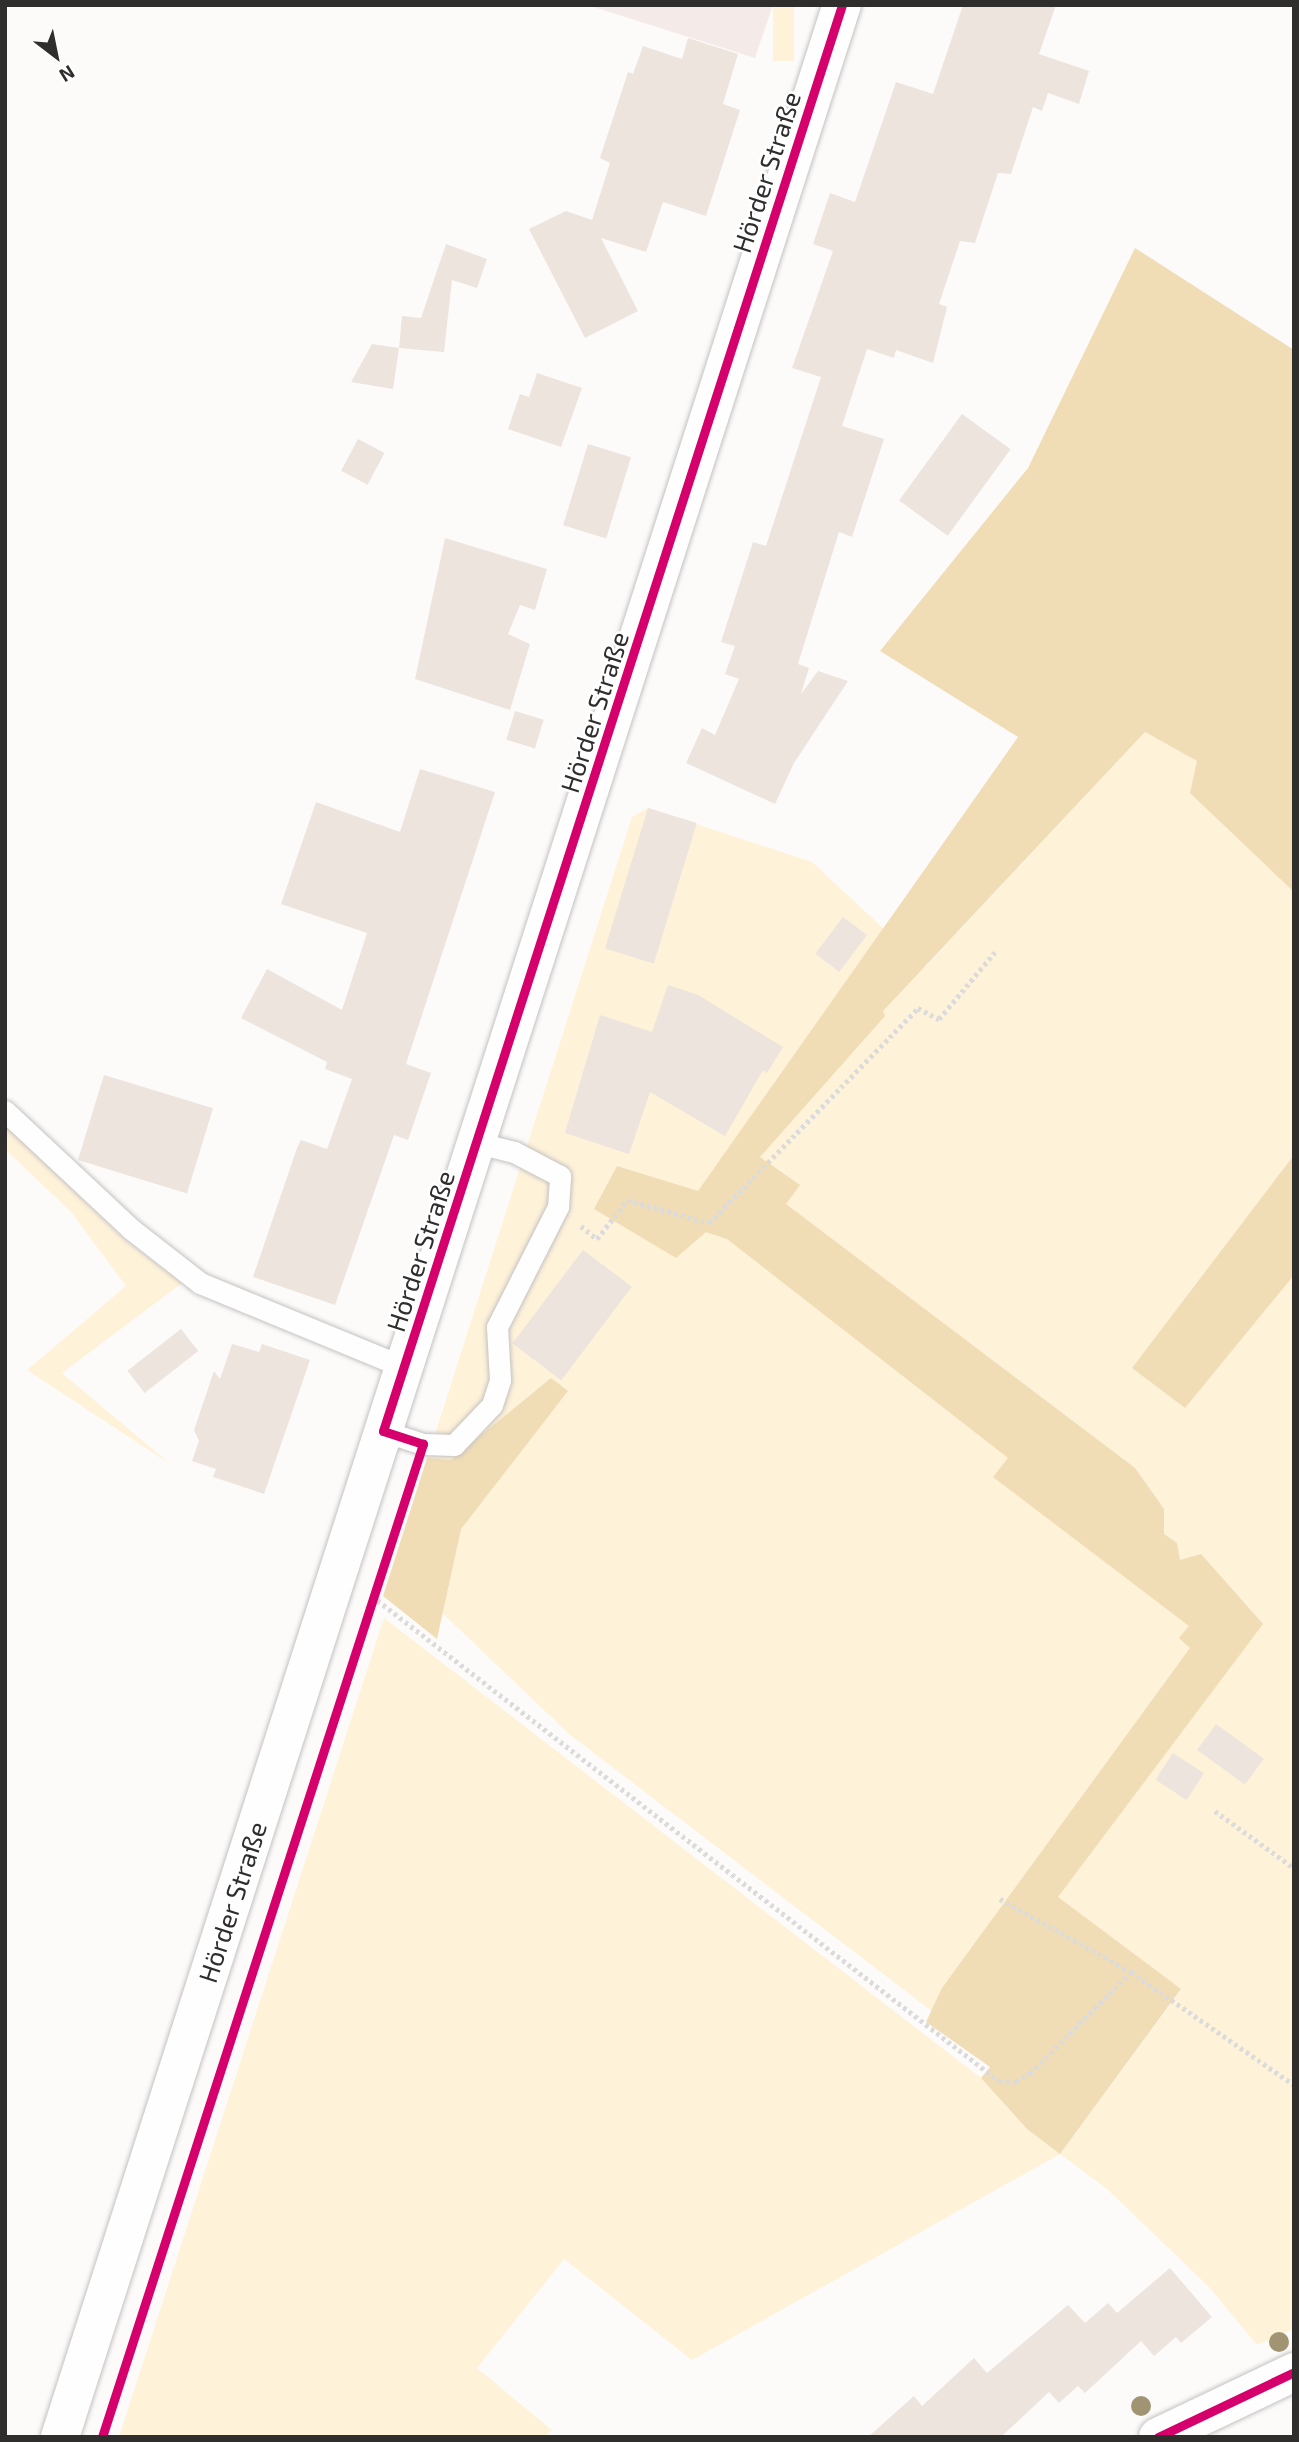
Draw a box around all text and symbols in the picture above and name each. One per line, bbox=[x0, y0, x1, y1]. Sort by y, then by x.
north arrow bbox=[21, 21, 91, 91]
text: N bbox=[55, 61, 79, 88]
street label: Hörder Straße bbox=[725, 87, 807, 257]
street label: Hörder Straße bbox=[553, 627, 635, 797]
street label: Hörder Straße bbox=[379, 1166, 461, 1336]
street label: Hörder Straße bbox=[191, 1817, 273, 1987]

